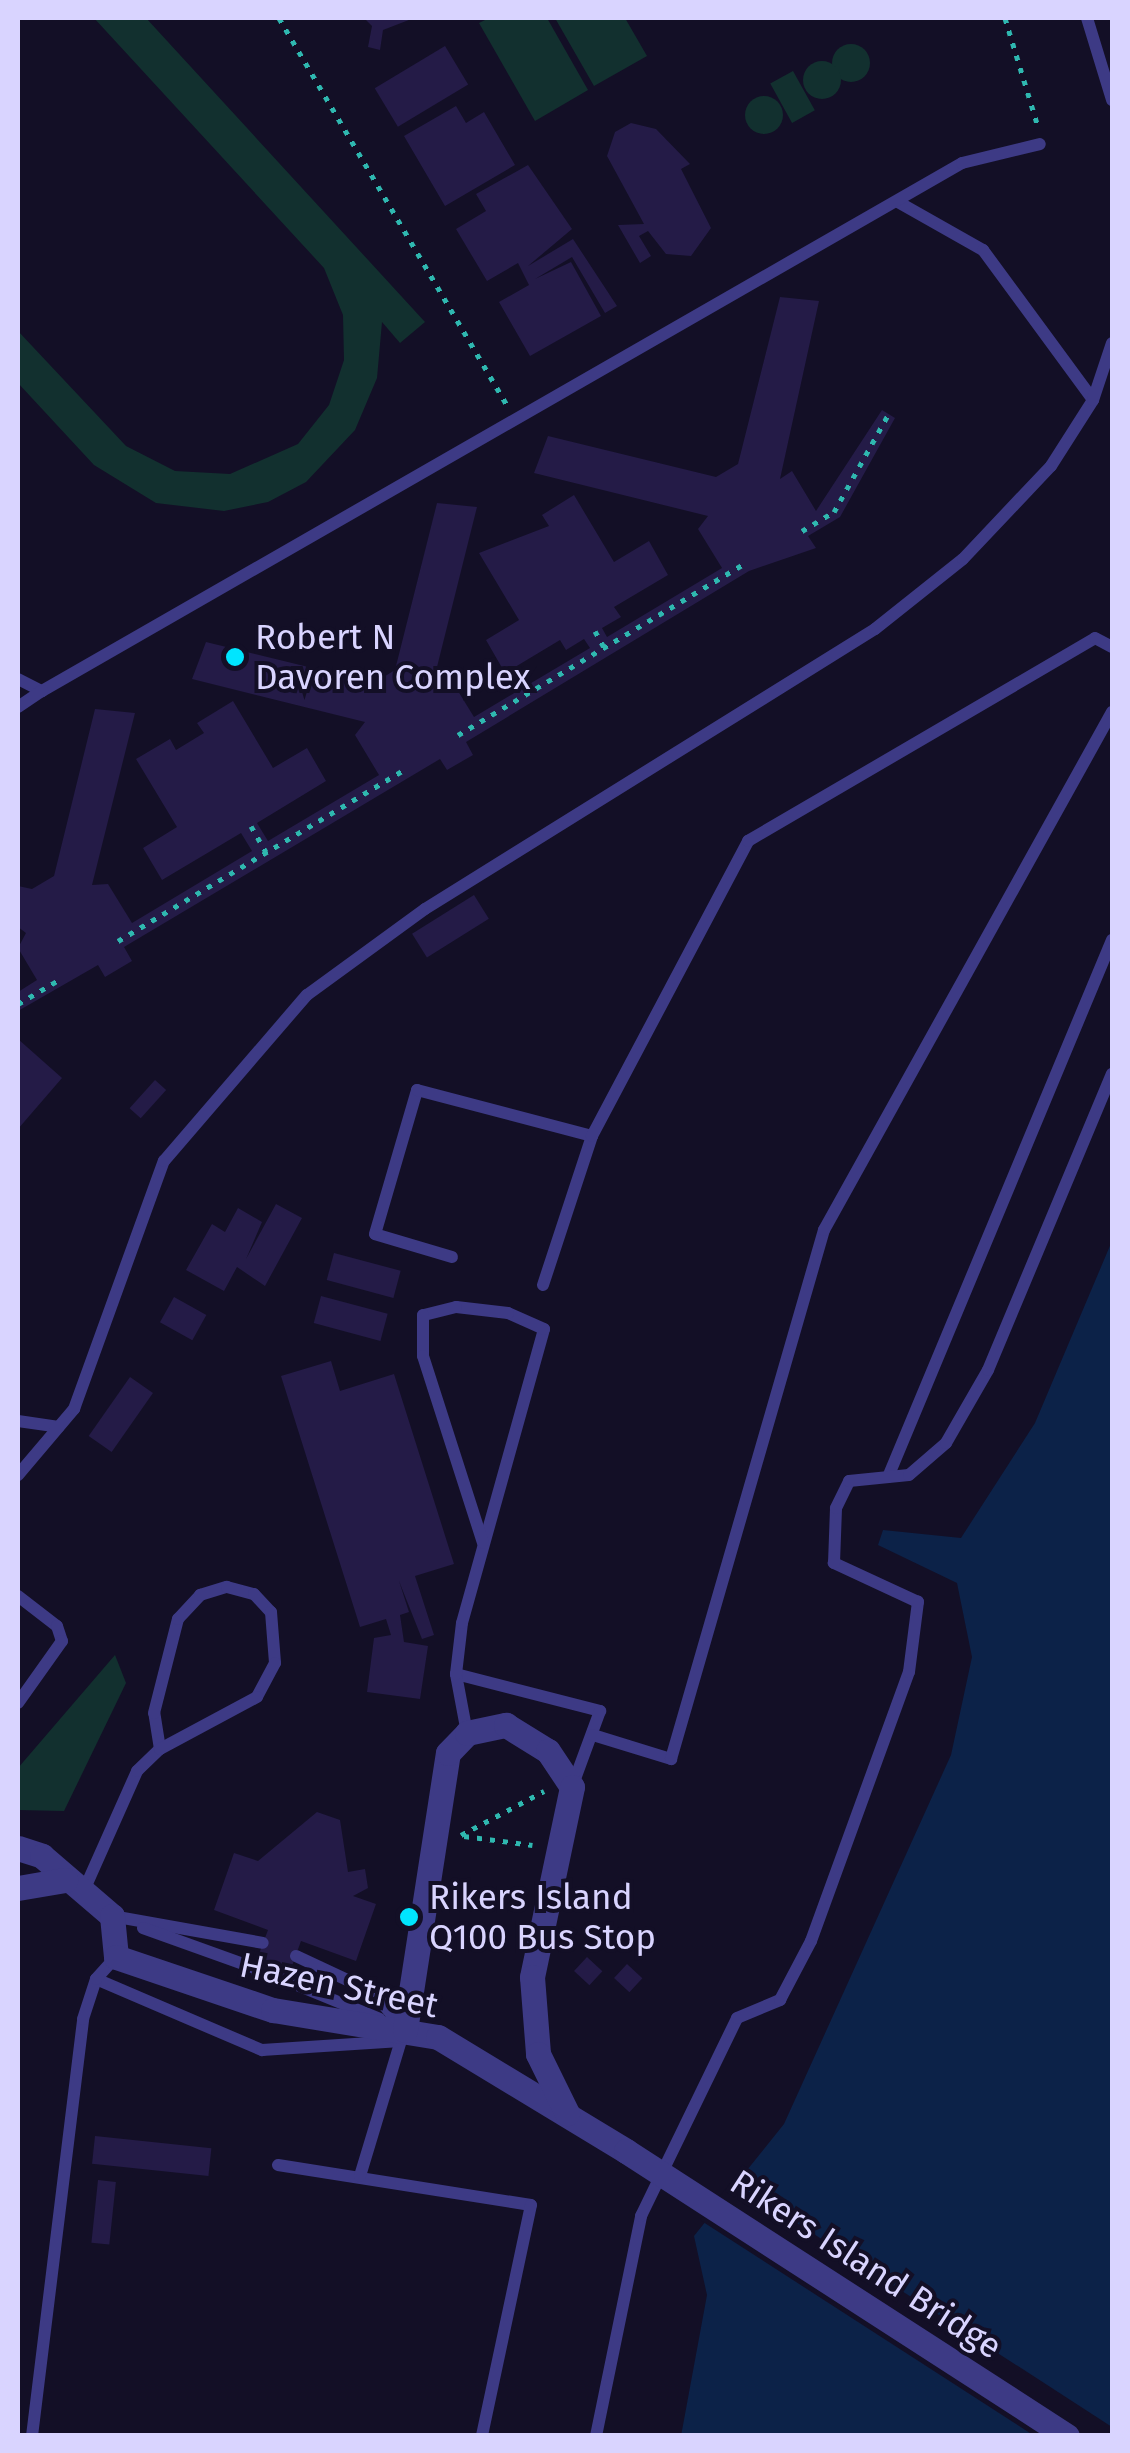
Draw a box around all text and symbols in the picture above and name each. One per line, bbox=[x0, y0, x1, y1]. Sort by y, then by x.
place label: Robert N Davoren Complex bbox=[255, 616, 530, 698]
marker: Robert N Davoren Complex bbox=[224, 646, 246, 668]
place label: Rikers Island Q100 Bus Stop bbox=[429, 1876, 656, 1958]
marker: Rikers Island Q100 Bus Stop bbox=[398, 1906, 420, 1928]
street label: Hazen Street bbox=[236, 1943, 442, 2027]
street label: Rikers Island Bridge bbox=[722, 2161, 1010, 2367]

